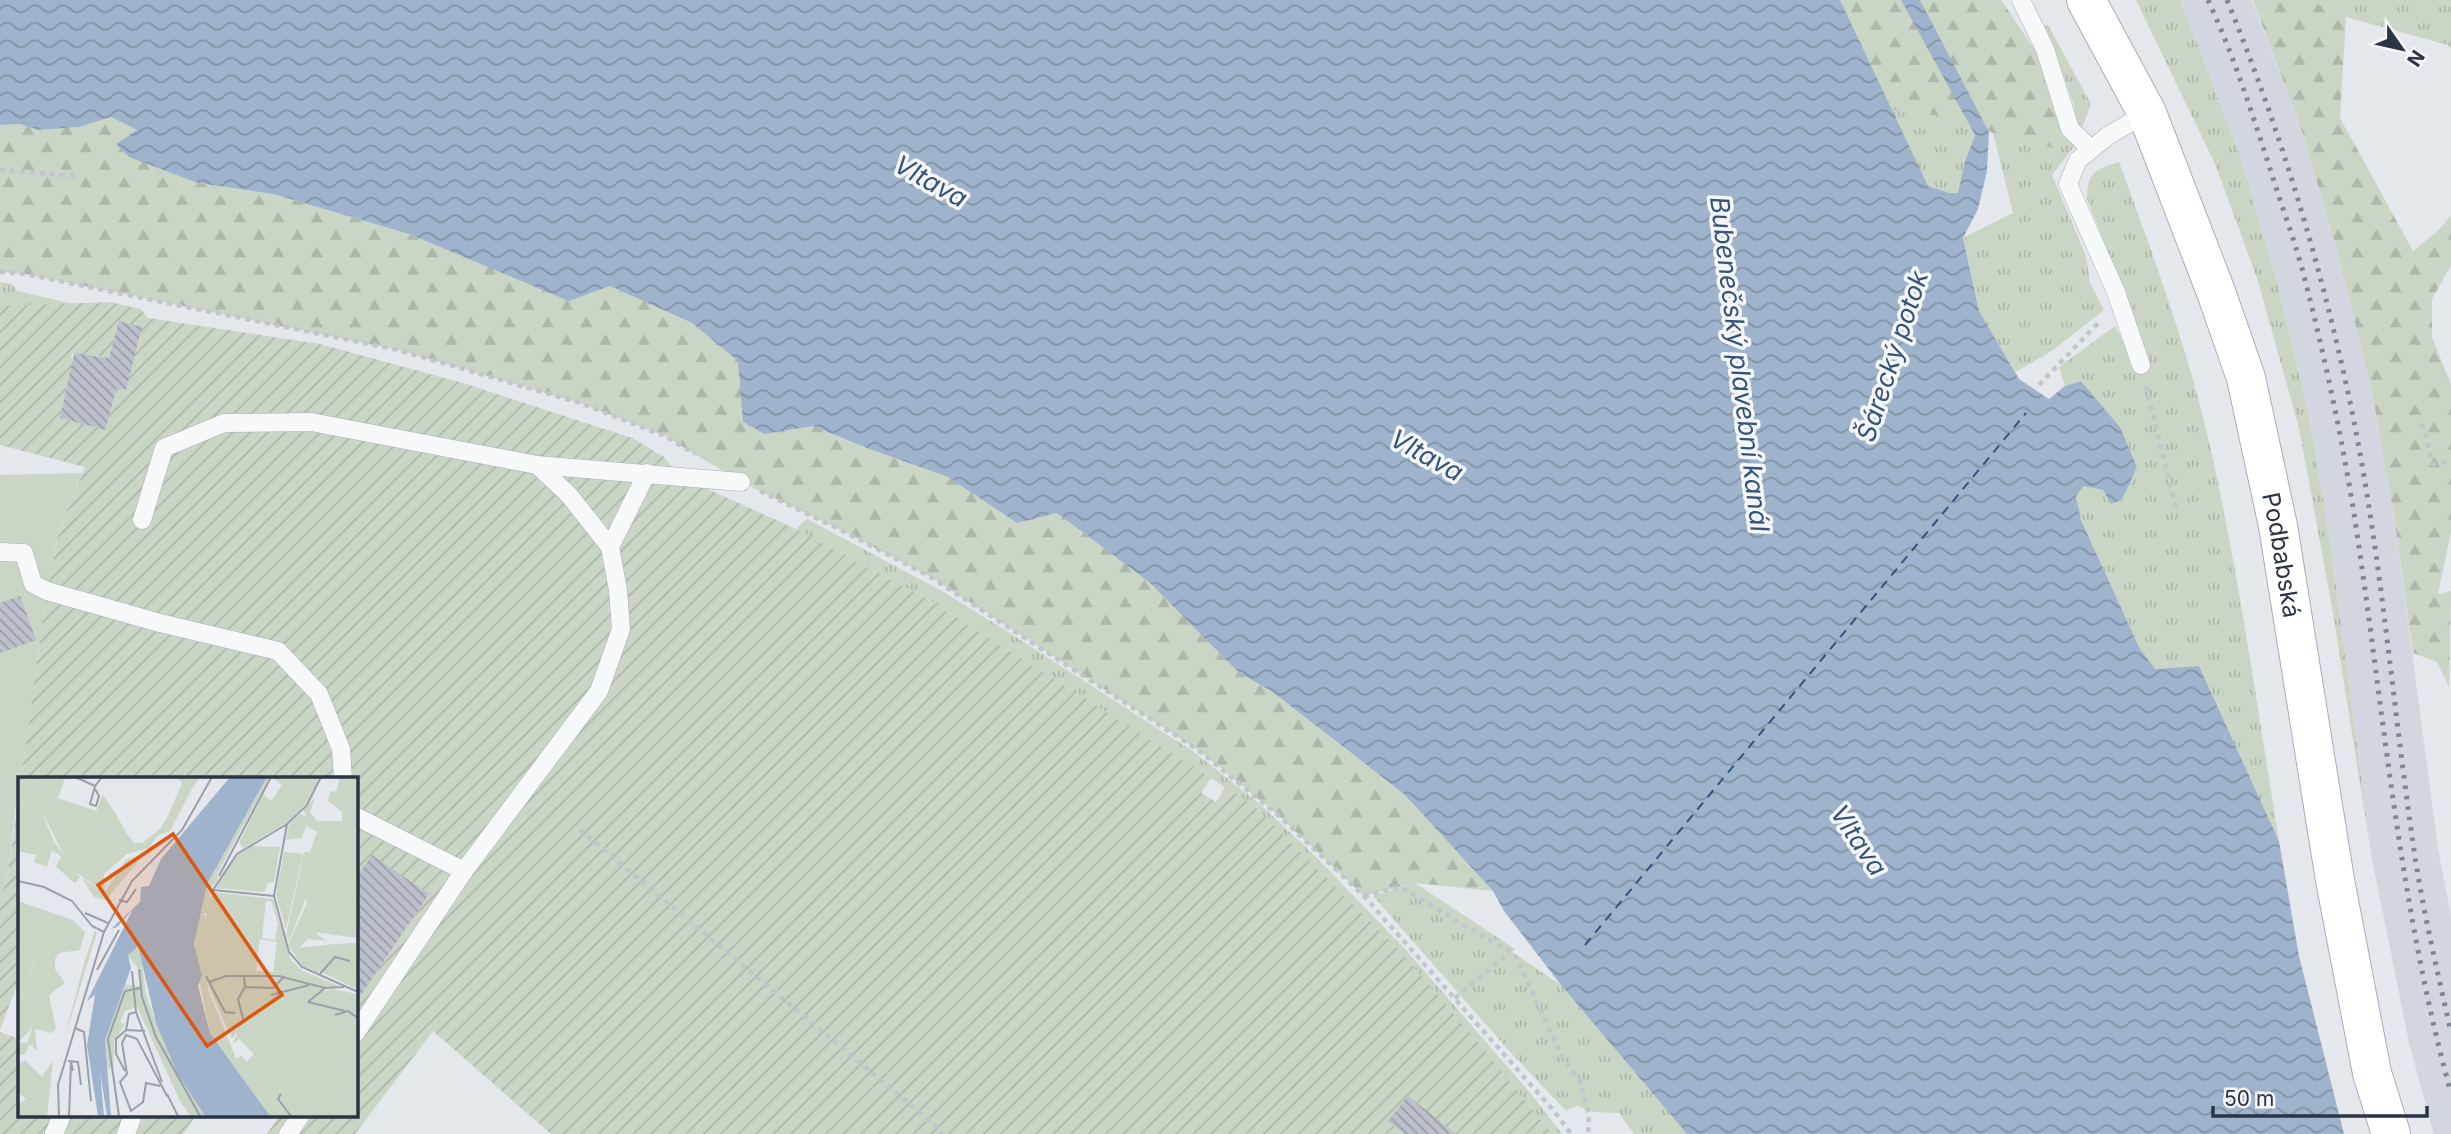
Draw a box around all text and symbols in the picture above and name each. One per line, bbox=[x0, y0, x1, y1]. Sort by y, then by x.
north arrow bbox=[2367, 14, 2437, 84]
text: N bbox=[2402, 46, 2429, 71]
water label: Vltava bbox=[889, 148, 973, 214]
water label: Bubenečský plavební kanál bbox=[1704, 195, 1776, 534]
water label: Šárecký potok bbox=[1850, 266, 1934, 445]
water label: Vltava bbox=[1385, 422, 1469, 488]
street label: Podbabská bbox=[2257, 490, 2307, 620]
inset map bbox=[18, 777, 357, 1116]
water label: Vltava bbox=[1824, 799, 1894, 881]
scale bar bbox=[2213, 1074, 2426, 1118]
text: 50 m bbox=[2224, 1086, 2274, 1111]

